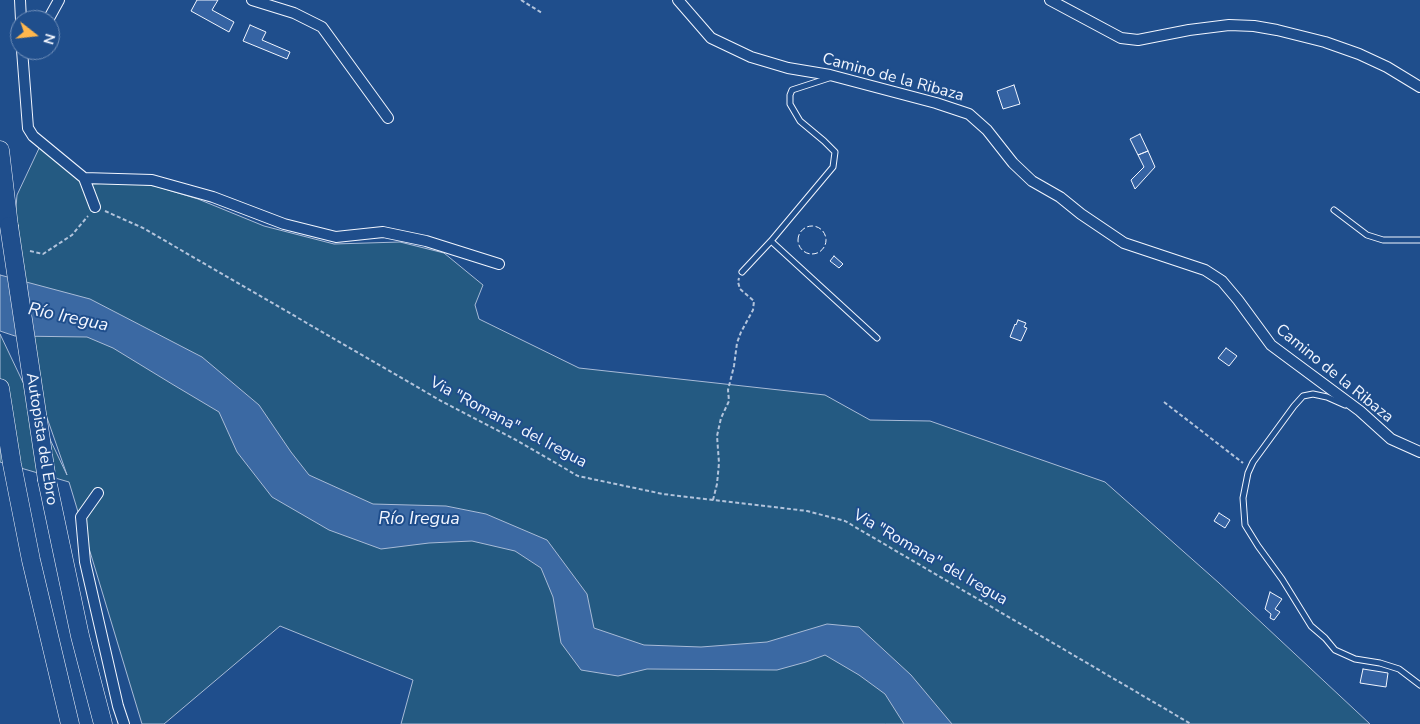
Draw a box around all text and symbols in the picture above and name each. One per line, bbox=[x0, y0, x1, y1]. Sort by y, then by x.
north arrow bbox=[10, 10, 60, 60]
text: N bbox=[38, 31, 60, 47]
street label: Camino de la Ribaza bbox=[820, 50, 966, 106]
water label: Río Iregua bbox=[26, 299, 110, 337]
street label: Camino de la Ribaza bbox=[1271, 321, 1397, 427]
street label: Autopista del Ebro bbox=[21, 371, 61, 507]
street label: Via "Romana" del Iregua bbox=[426, 373, 590, 473]
street label: Via "Romana" del Iregua bbox=[849, 506, 1011, 610]
water label: Río Iregua bbox=[378, 509, 460, 531]

